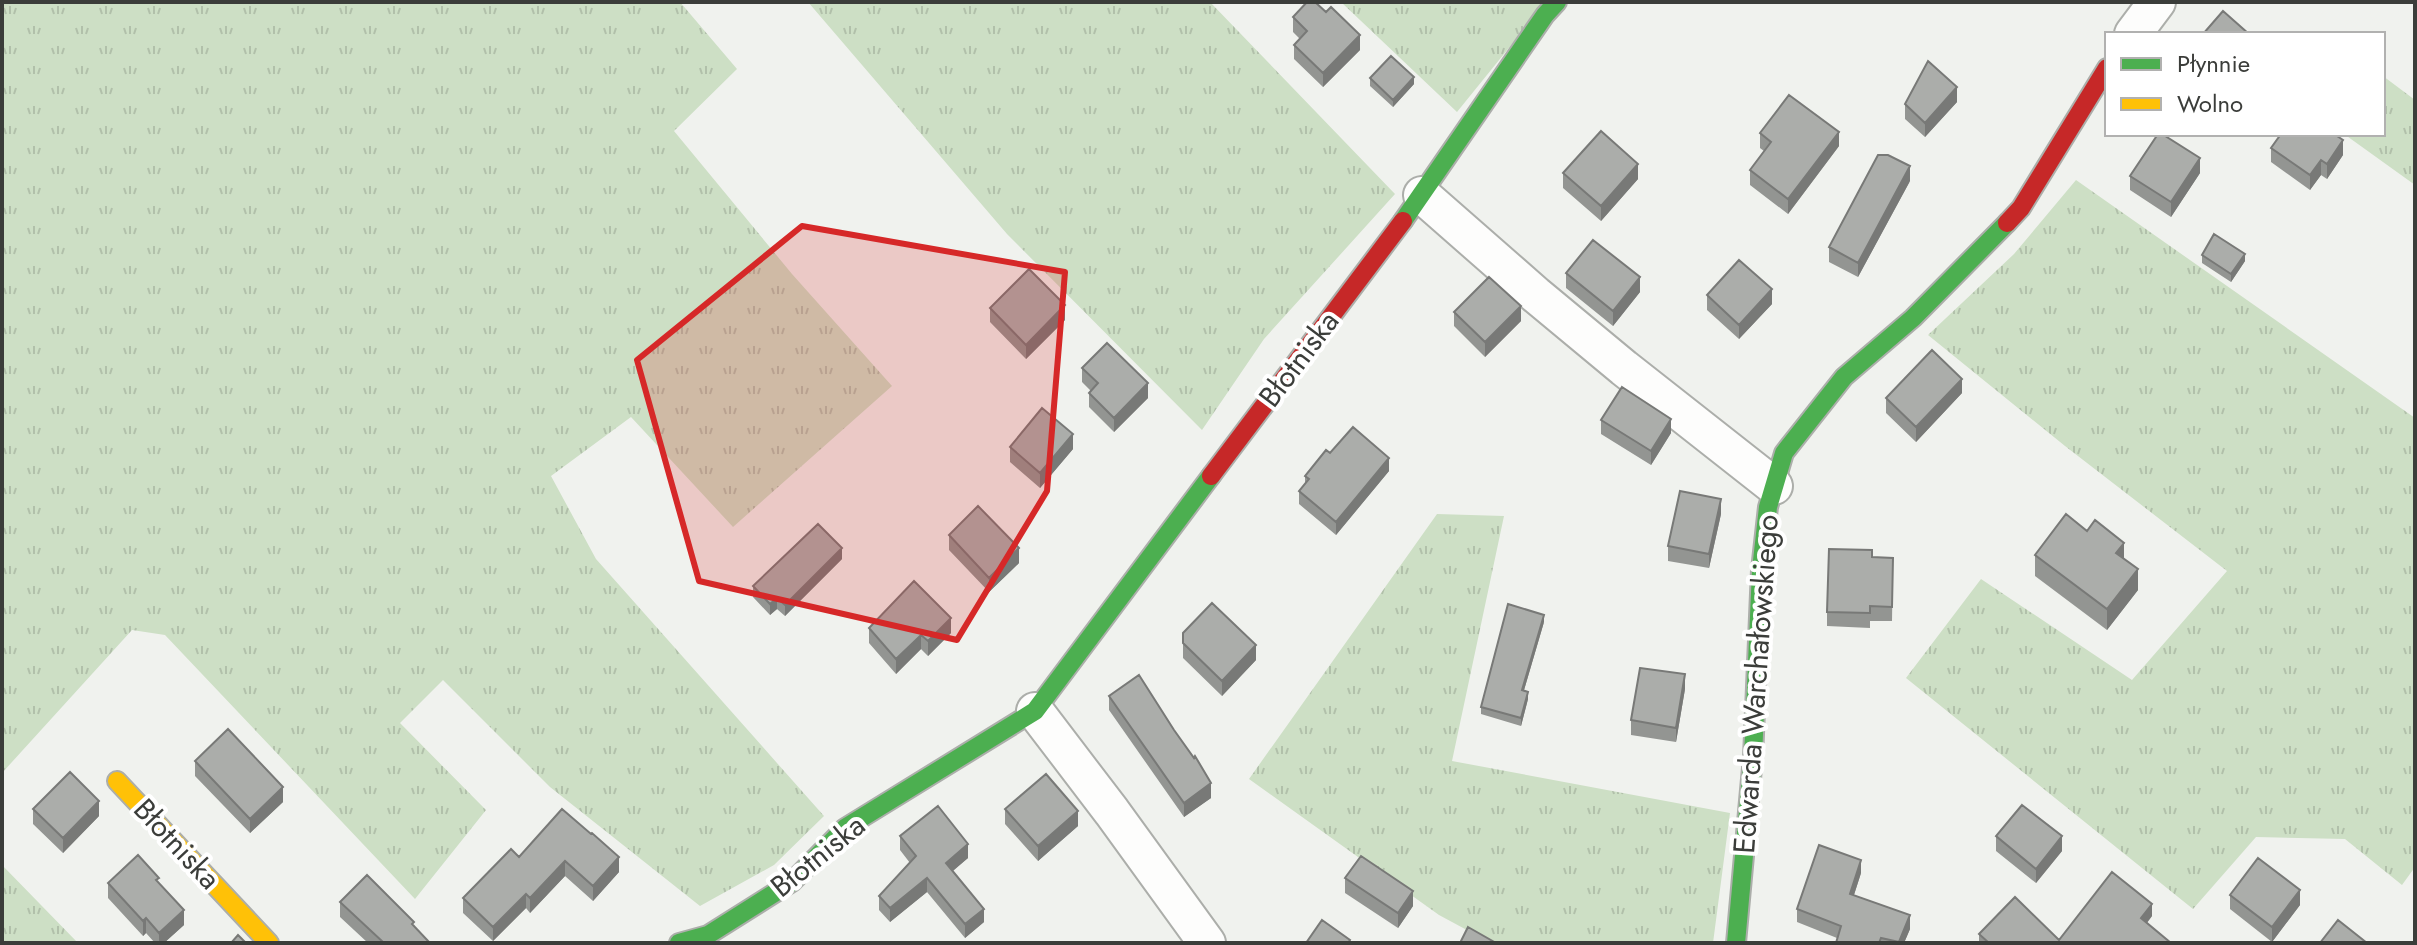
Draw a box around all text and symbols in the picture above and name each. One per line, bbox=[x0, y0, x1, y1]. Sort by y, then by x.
legend bbox=[2105, 32, 2385, 136]
text: Płynnie bbox=[2177, 46, 2250, 81]
text: Wolno bbox=[2177, 86, 2243, 121]
street label: Błotniska bbox=[1248, 302, 1349, 416]
street label: Edwarda Warchałowskiego bbox=[1722, 513, 1789, 855]
street label: Błotniska bbox=[124, 789, 231, 899]
street label: Błotniska bbox=[761, 804, 874, 907]

